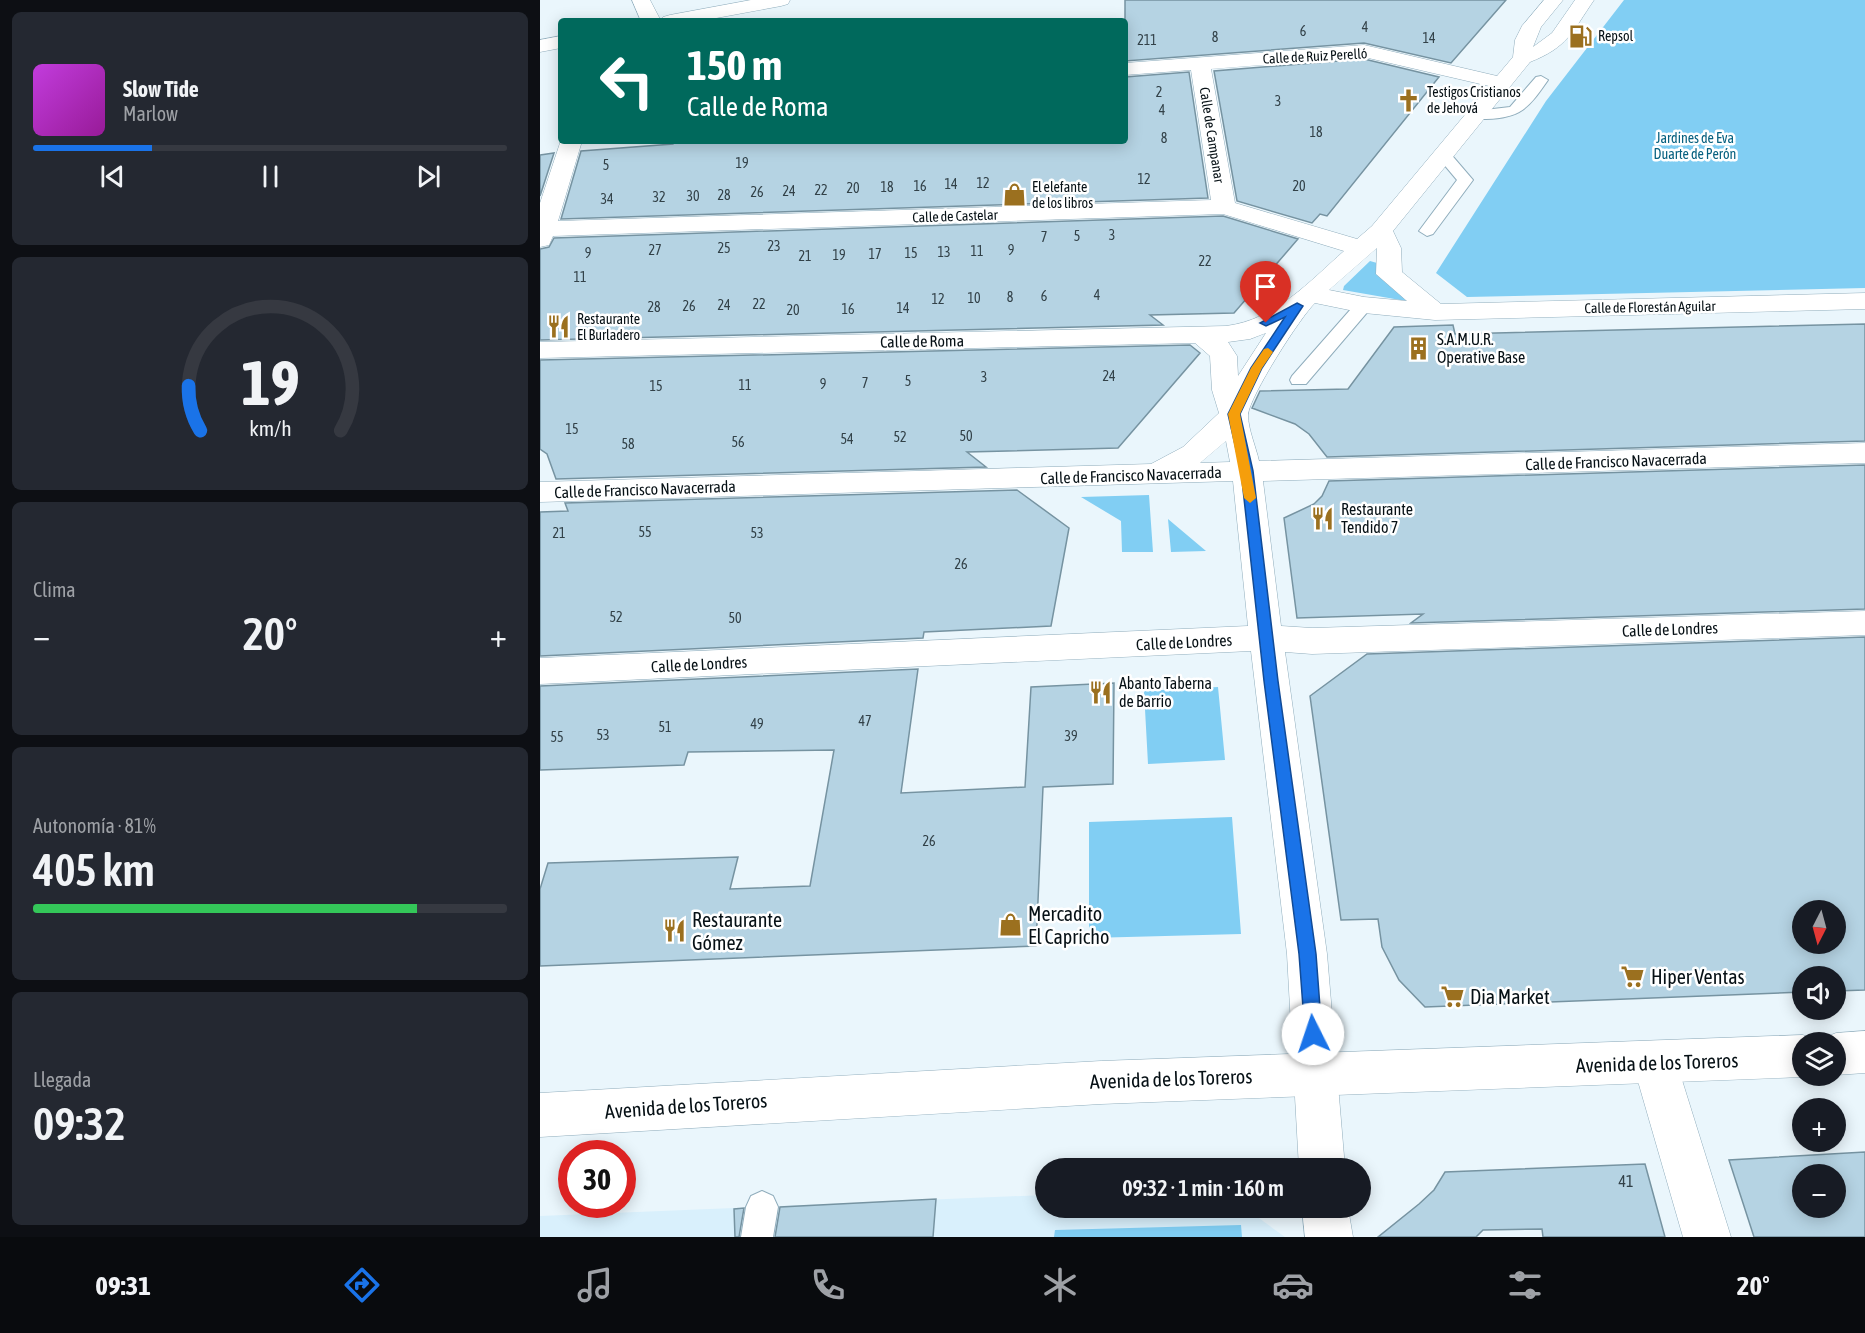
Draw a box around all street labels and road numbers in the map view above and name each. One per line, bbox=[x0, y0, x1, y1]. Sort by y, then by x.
street label: Calle de Ruiz Perelló bbox=[1262, 45, 1368, 67]
street label: Calle de Campanar bbox=[1197, 86, 1228, 185]
street label: Calle de Castelar bbox=[912, 206, 999, 225]
street label: Calle de Florestán Aguilar bbox=[1584, 298, 1716, 316]
street label: Calle de Roma bbox=[880, 331, 964, 351]
street label: Calle de Francisco Navacerrada bbox=[1525, 449, 1707, 473]
street label: Calle de Francisco Navacerrada bbox=[1040, 463, 1222, 487]
street label: Calle de Francisco Navacerrada bbox=[554, 477, 736, 501]
street label: Calle de Londres bbox=[1622, 618, 1719, 640]
street label: Calle de Londres bbox=[1136, 630, 1233, 654]
street label: Calle de Londres bbox=[651, 652, 748, 676]
street label: Avenida de los Toreros bbox=[1575, 1048, 1739, 1077]
street label: Avenida de los Toreros bbox=[1089, 1064, 1253, 1093]
street label: Avenida de los Toreros bbox=[604, 1088, 768, 1123]

